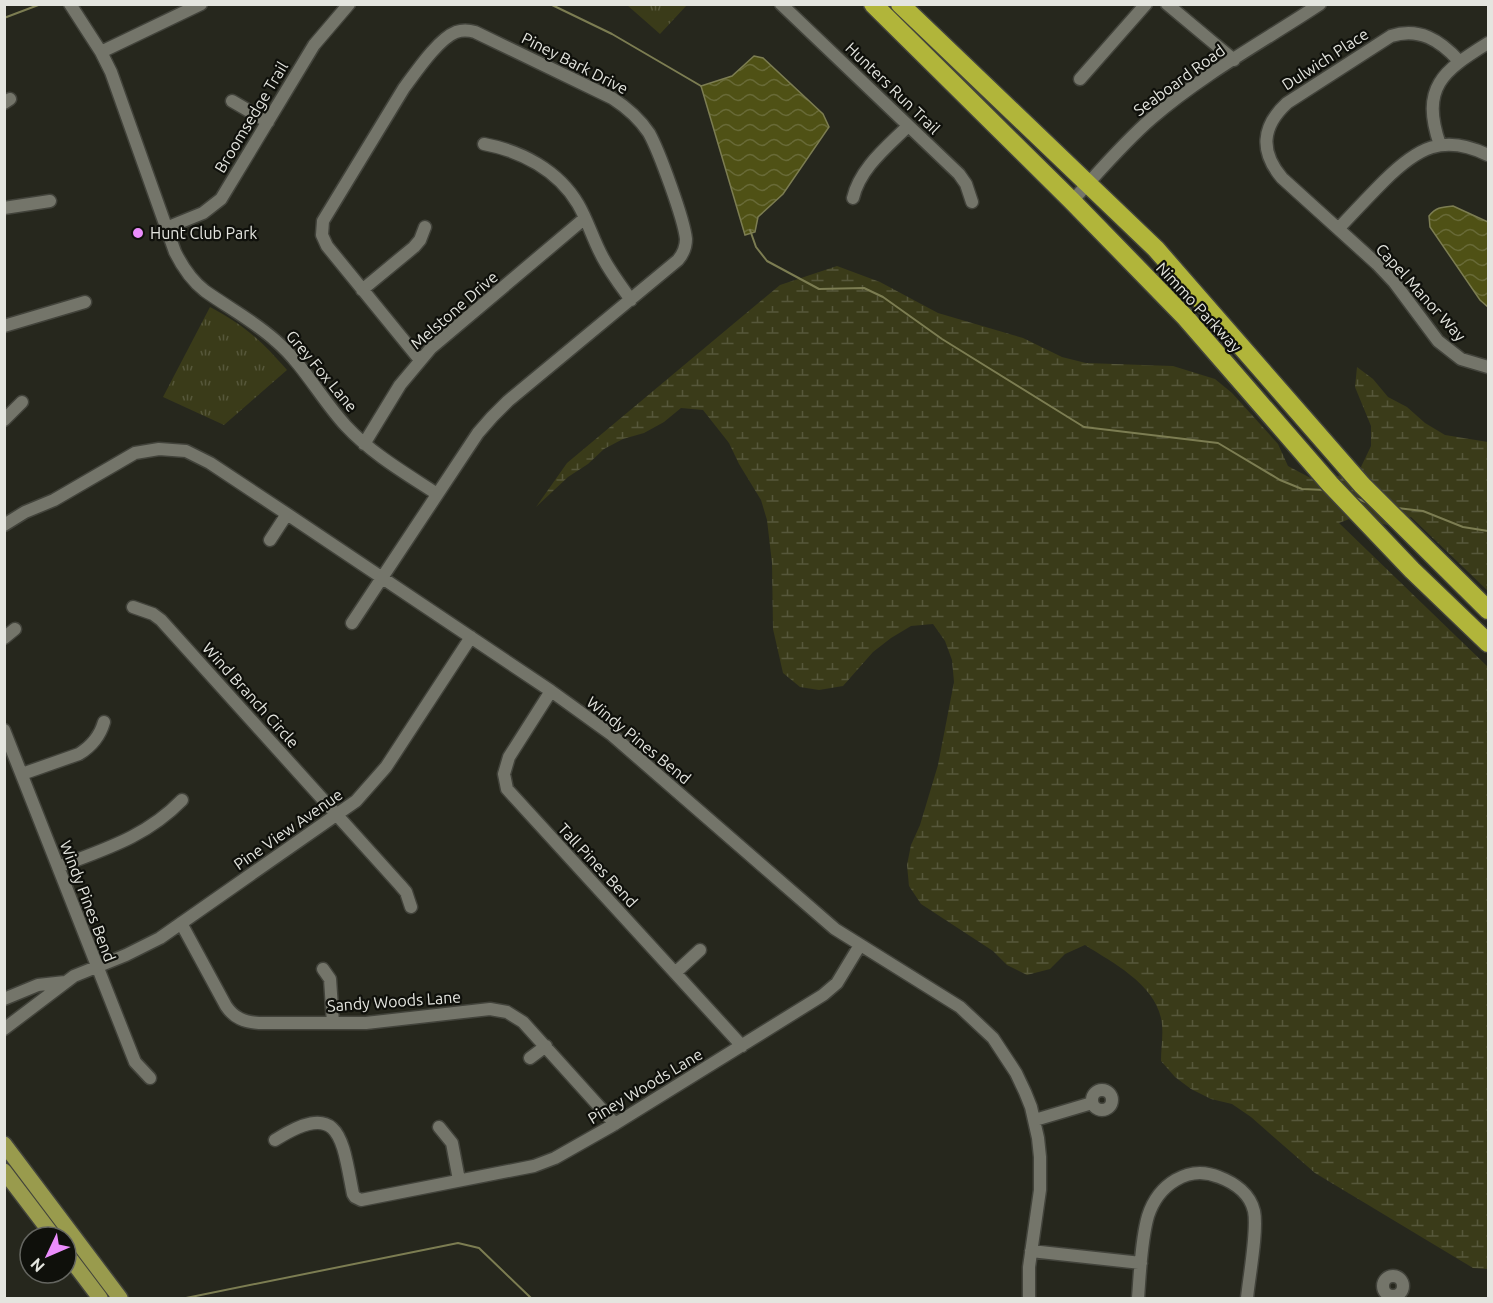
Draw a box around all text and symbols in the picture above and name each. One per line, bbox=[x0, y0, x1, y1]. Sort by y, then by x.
street label: Dulwich Place bbox=[1278, 24, 1372, 94]
street label: Piney Bark Drive bbox=[519, 28, 631, 98]
street label: Hunters Run Trail bbox=[842, 39, 944, 137]
street label: Seaboard Road bbox=[1130, 41, 1228, 119]
street label: Broomsedge Trail bbox=[211, 58, 291, 176]
place label: Hunt Club Park bbox=[150, 224, 257, 242]
marker: Hunt Club Park bbox=[131, 226, 145, 240]
street label: Capel Manor Way bbox=[1373, 240, 1470, 345]
street label: Nimmo Parkway bbox=[1153, 258, 1245, 356]
street label: Melstone Drive bbox=[407, 267, 501, 353]
street label: Grey Fox Lane bbox=[283, 327, 361, 415]
street label: Wind Branch Circle bbox=[199, 639, 303, 751]
street label: Windy Pines Bend bbox=[583, 693, 695, 787]
street label: Pine View Avenue bbox=[230, 785, 346, 873]
street label: Tall Pines Bend bbox=[555, 819, 641, 911]
street label: Windy Pines Bend bbox=[57, 838, 119, 964]
street label: Sandy Woods Lane bbox=[326, 987, 462, 1015]
street label: Piney Woods Lane bbox=[584, 1045, 706, 1127]
north arrow bbox=[18, 1225, 78, 1285]
text: N bbox=[27, 1255, 48, 1276]

